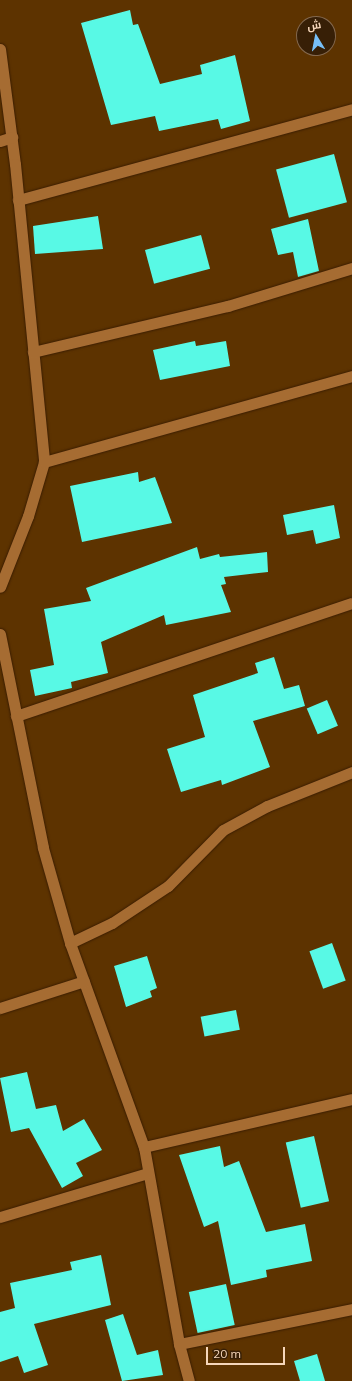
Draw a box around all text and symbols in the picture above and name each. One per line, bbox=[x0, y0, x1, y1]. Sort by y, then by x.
north arrow bbox=[296, 16, 336, 56]
text: ش bbox=[306, 17, 322, 33]
scale bar bbox=[208, 1339, 287, 1365]
text: 20 m bbox=[213, 1346, 241, 1361]

